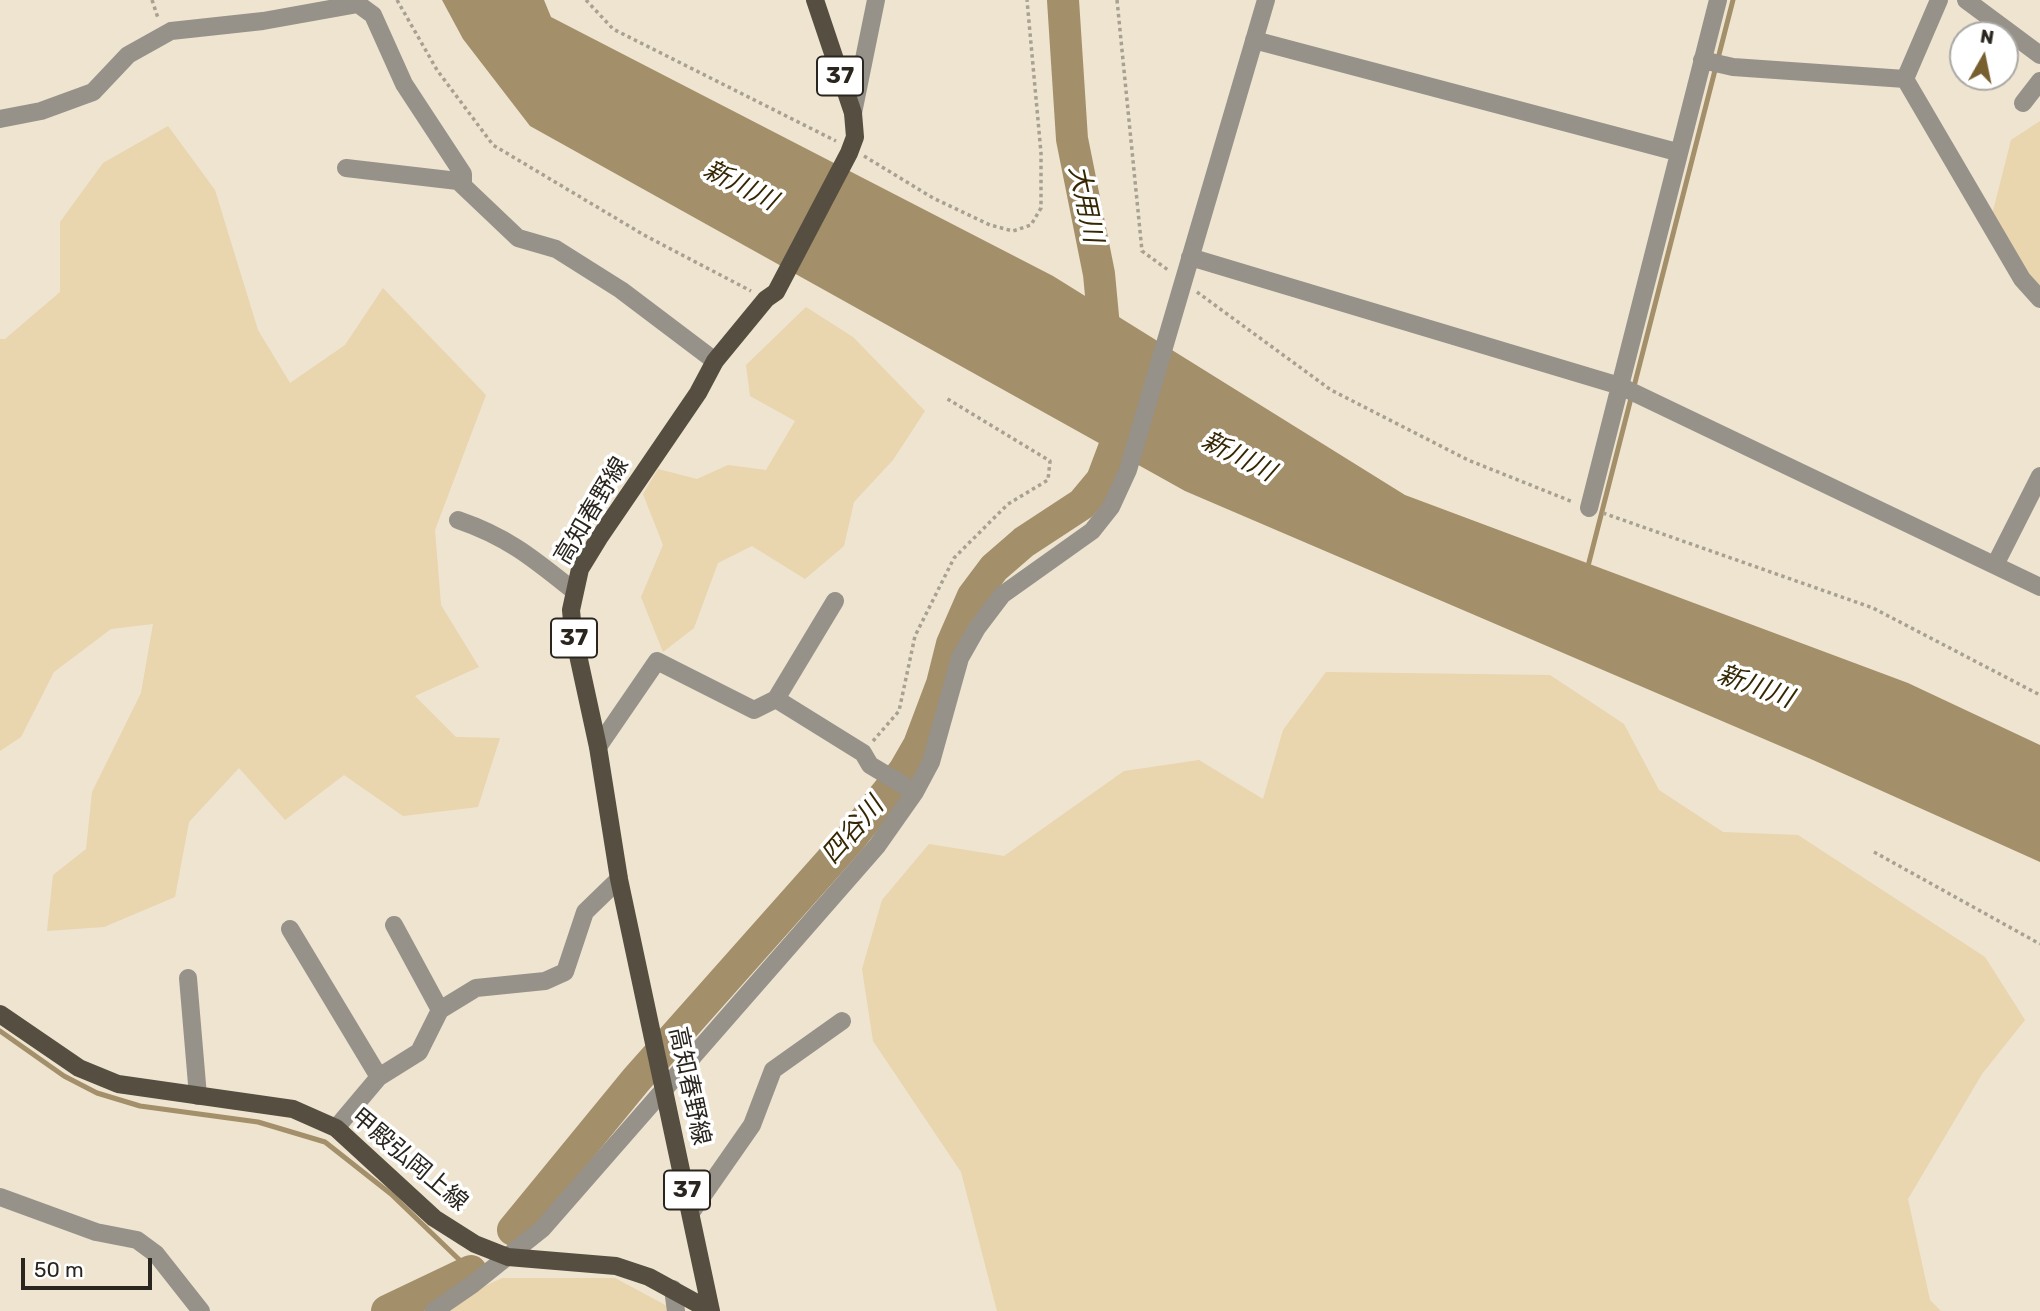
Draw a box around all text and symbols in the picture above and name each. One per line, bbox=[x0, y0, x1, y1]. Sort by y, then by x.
north arrow bbox=[1949, 21, 2019, 91]
text: N bbox=[1978, 24, 1996, 49]
road number: 37 bbox=[817, 57, 863, 96]
water label: 新川川 bbox=[698, 154, 782, 218]
water label: 大用川 bbox=[1062, 163, 1108, 245]
water label: 新川川 bbox=[1196, 425, 1280, 489]
street label: 高知春野線 bbox=[549, 452, 635, 570]
road number: 37 bbox=[551, 618, 597, 658]
water label: 新川川 bbox=[1713, 659, 1797, 715]
water label: 四谷川 bbox=[816, 791, 890, 871]
street label: 高知春野線 bbox=[662, 1024, 716, 1148]
street label: 甲殿弘岡上線 bbox=[345, 1103, 473, 1217]
road number: 37 bbox=[664, 1170, 710, 1210]
scale bar bbox=[24, 1244, 156, 1288]
text: 50 m bbox=[34, 1257, 84, 1282]

